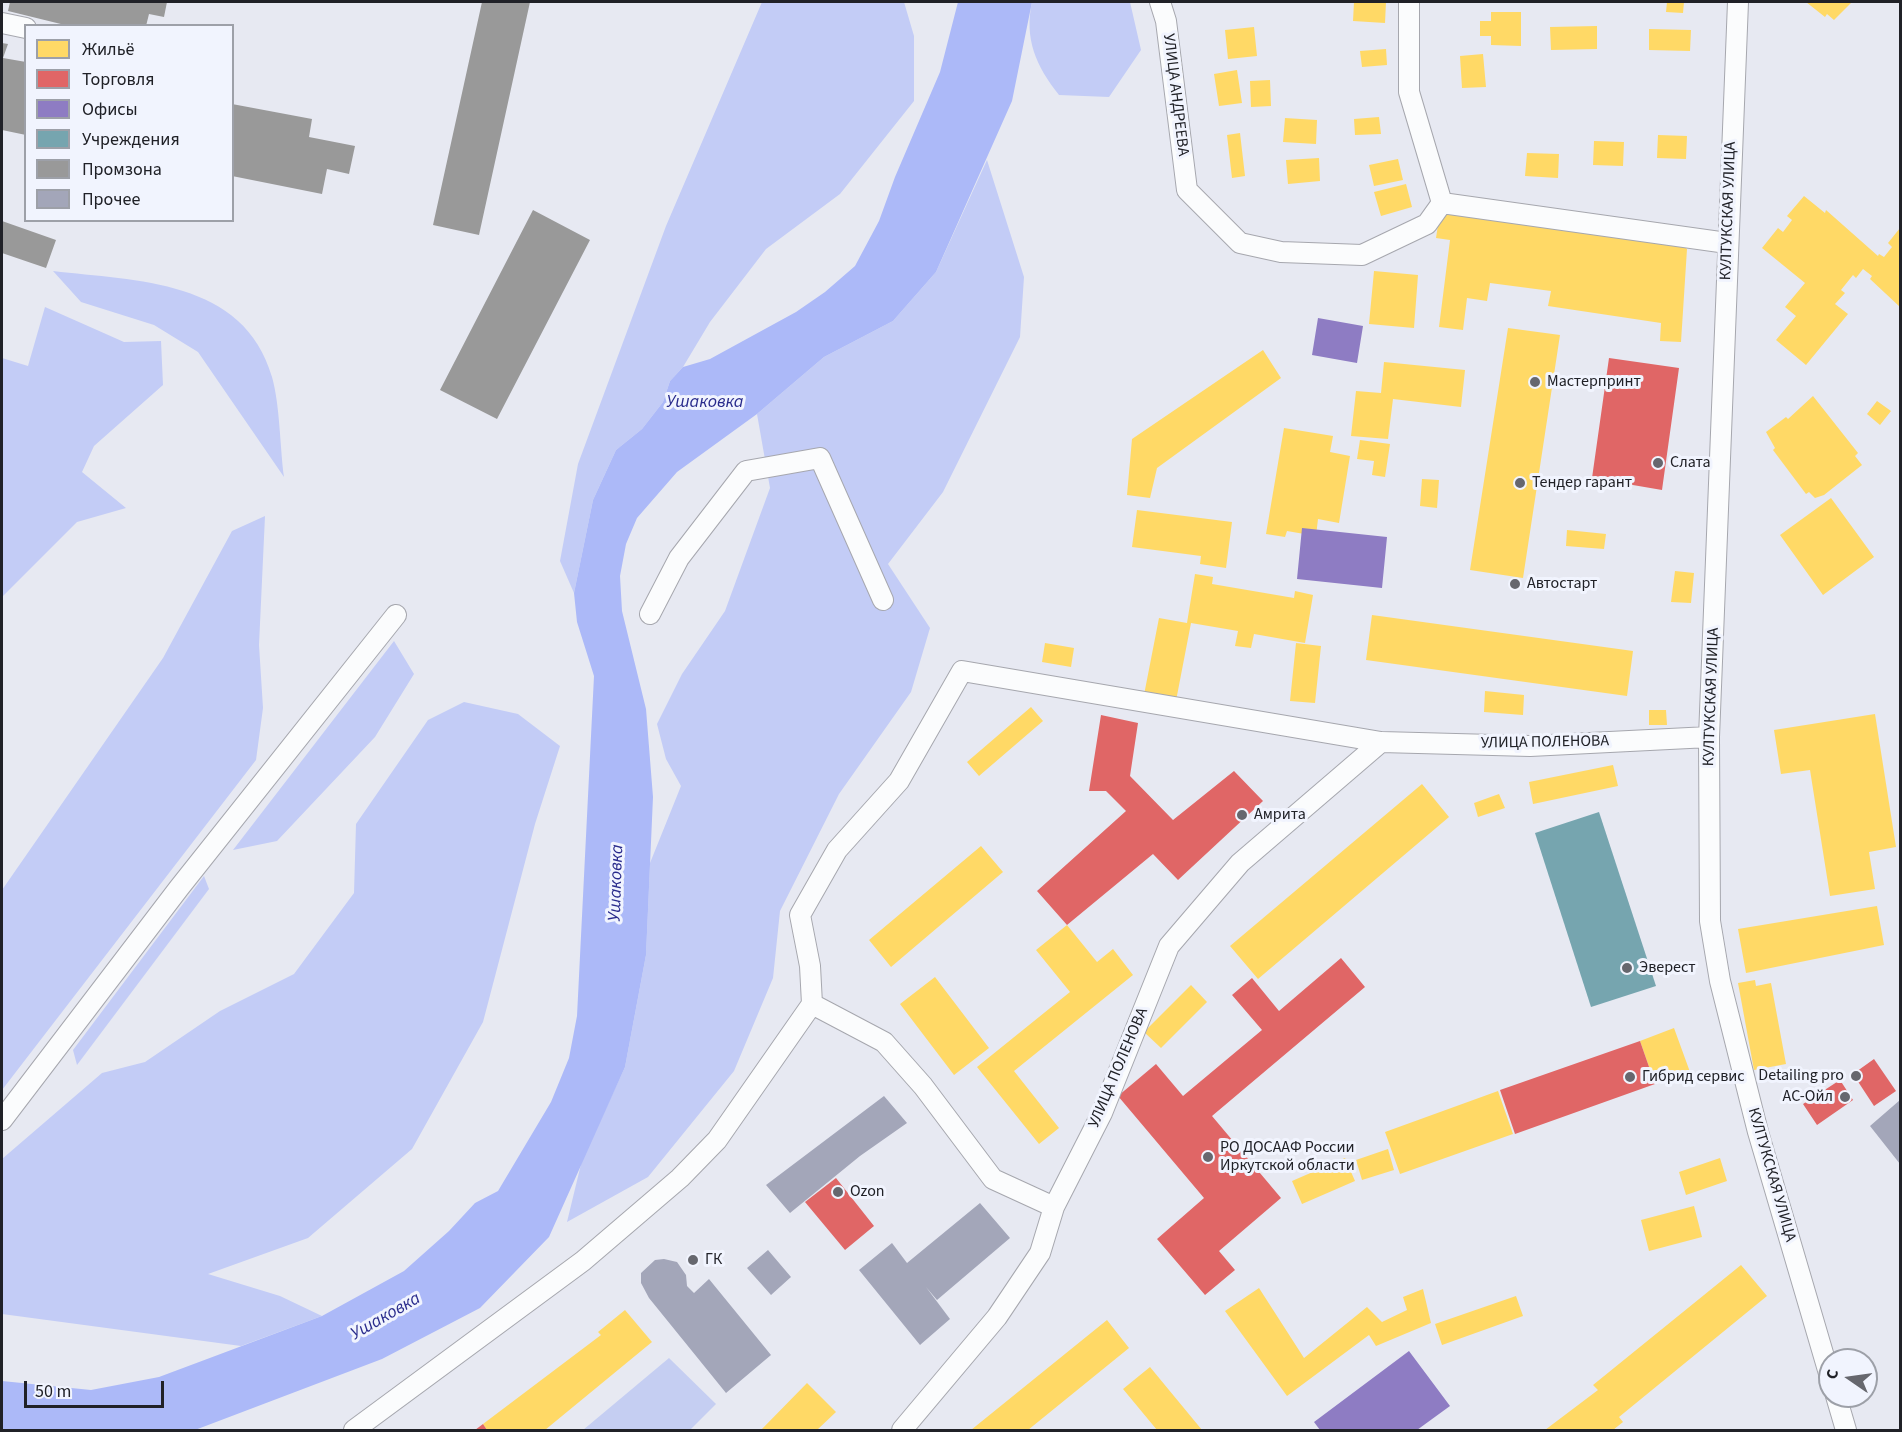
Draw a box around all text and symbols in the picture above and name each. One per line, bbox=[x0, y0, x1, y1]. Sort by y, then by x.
legend bbox=[24, 24, 234, 222]
street label: УЛИЦА АНДРЕЕВА bbox=[1158, 33, 1192, 157]
text: Жильё bbox=[82, 37, 134, 62]
text: Торговля bbox=[82, 67, 155, 92]
text: Офисы bbox=[82, 97, 138, 122]
text: Учреждения bbox=[82, 127, 180, 152]
street label: КУЛТУКСКАЯ УЛИЦА bbox=[1717, 141, 1741, 281]
text: Промзона bbox=[82, 157, 162, 182]
text: Прочее bbox=[82, 187, 140, 212]
place label: Мастерпринт bbox=[1547, 372, 1641, 392]
marker: Мастерпринт bbox=[1528, 375, 1542, 389]
water label: Ушаковка bbox=[667, 392, 743, 414]
place label: Слата bbox=[1670, 453, 1711, 473]
marker: Слата bbox=[1651, 456, 1665, 470]
place label: Тендер гарант bbox=[1532, 473, 1632, 493]
marker: Тендер гарант bbox=[1513, 476, 1527, 490]
place label: Автостарт bbox=[1527, 574, 1597, 594]
marker: Автостарт bbox=[1508, 577, 1522, 591]
street label: КУЛТУКСКАЯ УЛИЦА bbox=[1700, 627, 1724, 767]
street label: УЛИЦА ПОЛЕНОВА bbox=[1481, 732, 1609, 754]
place label: Амрита bbox=[1254, 805, 1306, 825]
marker: Амрита bbox=[1235, 808, 1249, 822]
water label: Ушаковка bbox=[605, 844, 629, 922]
place label: Эверест bbox=[1639, 958, 1696, 978]
marker: Эверест bbox=[1620, 961, 1634, 975]
street label: УЛИЦА ПОЛЕНОВА bbox=[1085, 1005, 1153, 1131]
place label: Detailing pro bbox=[1758, 1066, 1844, 1086]
place label: Гибрид сервис bbox=[1642, 1067, 1745, 1087]
marker: Detailing pro bbox=[1849, 1069, 1863, 1083]
marker: Гибрид сервис bbox=[1623, 1070, 1637, 1084]
place label: АС-Ойл bbox=[1783, 1087, 1833, 1107]
marker: АС-Ойл bbox=[1838, 1090, 1852, 1104]
street label: КУЛТУКСКАЯ УЛИЦА bbox=[1743, 1106, 1799, 1244]
place label: РО ДОСААФ России Иркутской области bbox=[1220, 1138, 1355, 1176]
marker: РО ДОСААФ России Иркутской области bbox=[1201, 1150, 1215, 1164]
place label: Ozon bbox=[850, 1182, 885, 1202]
marker: Ozon bbox=[831, 1185, 845, 1199]
place label: ГК bbox=[705, 1250, 722, 1270]
marker: ГК bbox=[686, 1253, 700, 1267]
water label: Ушаковка bbox=[347, 1288, 425, 1346]
north arrow bbox=[1818, 1348, 1878, 1408]
text: С bbox=[1821, 1367, 1844, 1381]
scale bar bbox=[27, 1369, 166, 1407]
text: 50 m bbox=[35, 1379, 71, 1404]

